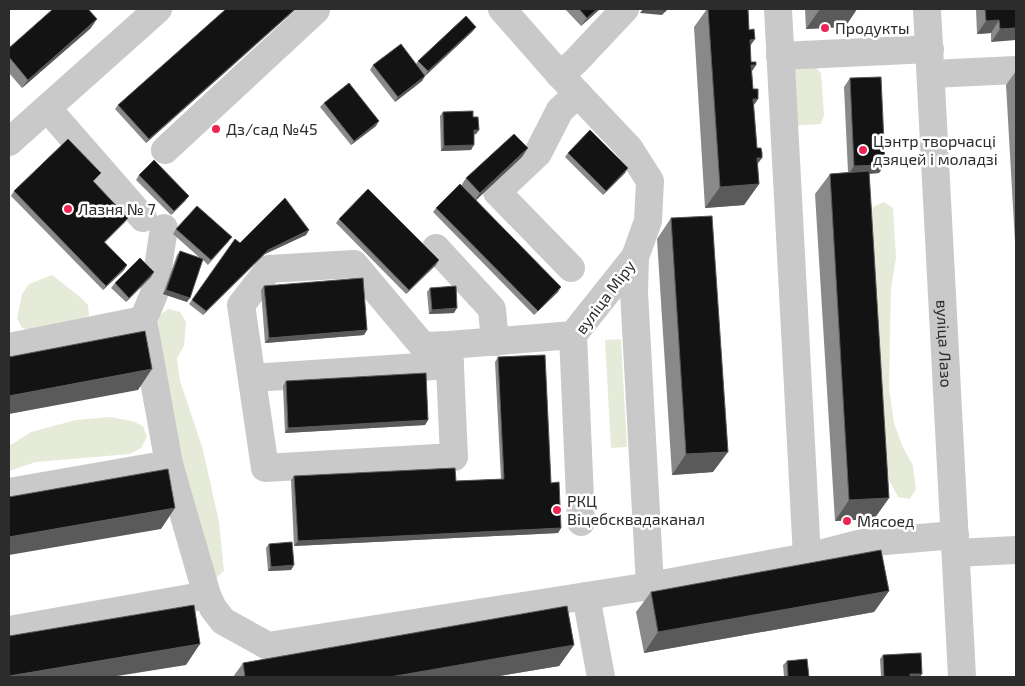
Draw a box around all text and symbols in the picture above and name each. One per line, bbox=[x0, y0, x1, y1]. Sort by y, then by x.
place label: Продукты bbox=[835, 18, 910, 38]
marker: Продукты bbox=[819, 22, 831, 34]
place label: Дз/сад №45 bbox=[226, 119, 318, 138]
marker: Дз/сад №45 bbox=[210, 123, 222, 135]
place label: Цэнтр творчасці дзяцей і моладзі bbox=[873, 131, 998, 168]
marker: Цэнтр творчасці дзяцей і моладзі bbox=[857, 144, 869, 156]
place label: Лазня № 7 bbox=[78, 199, 156, 218]
marker: Лазня № 7 bbox=[62, 203, 74, 215]
street label: вуліца Міру bbox=[571, 256, 640, 338]
street label: вуліца Лазо bbox=[933, 299, 957, 388]
place label: РКЦ Віцебсквадаканал bbox=[567, 491, 705, 528]
marker: РКЦ Віцебсквадаканал bbox=[551, 504, 563, 516]
place label: Мясоед bbox=[857, 511, 915, 530]
marker: Мясоед bbox=[841, 515, 853, 527]

